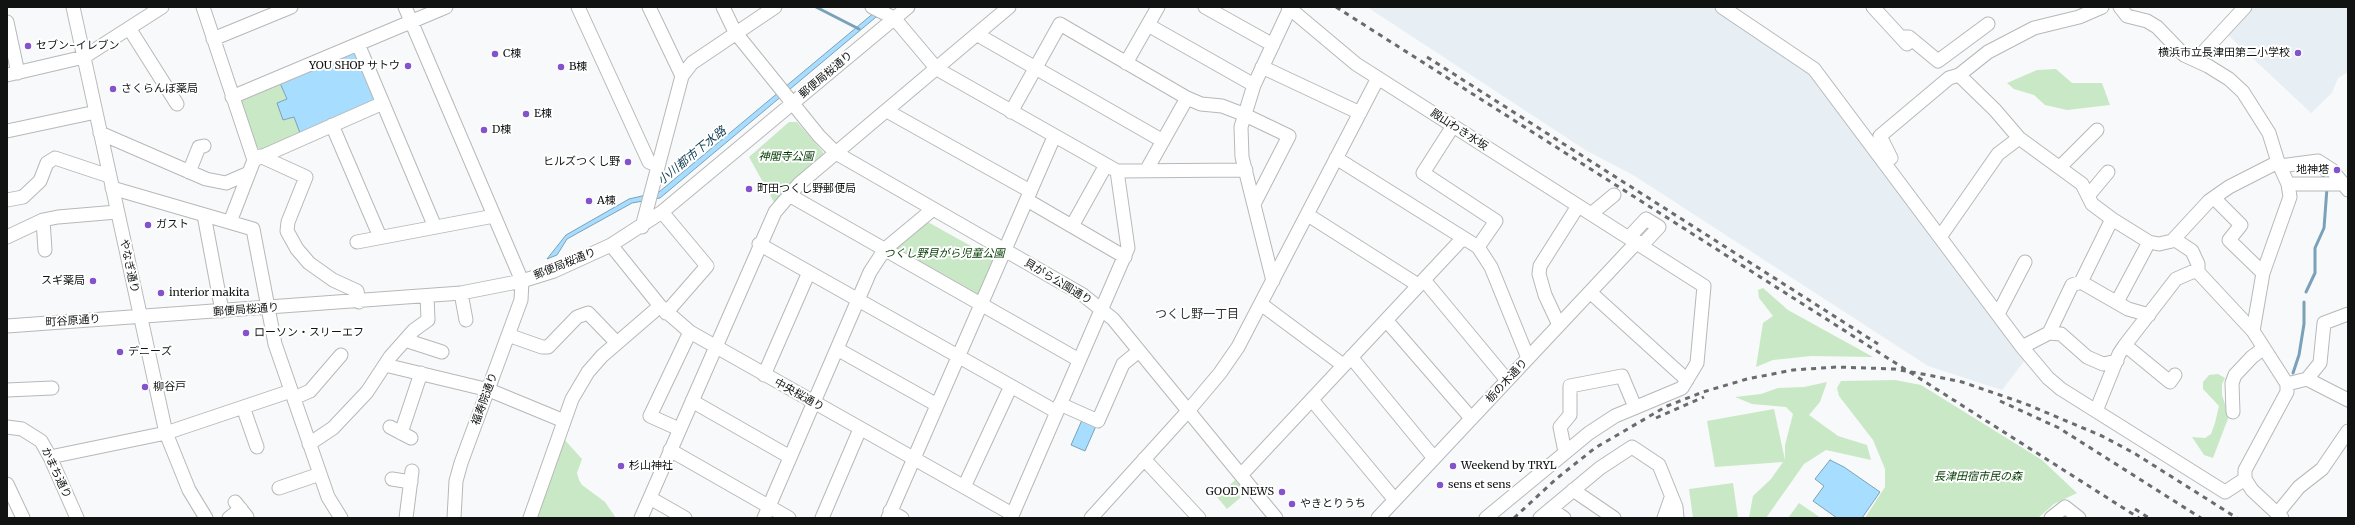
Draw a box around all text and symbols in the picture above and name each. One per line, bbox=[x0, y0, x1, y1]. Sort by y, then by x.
place label: セブン-イレブン bbox=[36, 39, 119, 53]
marker: セブン-イレブン bbox=[23, 41, 33, 51]
place label: 横浜市立長津田第二小学校 bbox=[2158, 46, 2290, 60]
place label: C棟 bbox=[503, 47, 521, 61]
marker: 横浜市立長津田第二小学校 bbox=[2293, 48, 2303, 58]
marker: C棟 bbox=[490, 49, 500, 59]
street label: 郵便局桜通り bbox=[796, 49, 856, 101]
place label: YOU SHOP サトウ bbox=[309, 59, 400, 73]
place label: B棟 bbox=[569, 60, 587, 74]
marker: YOU SHOP サトウ bbox=[403, 61, 413, 71]
marker: B棟 bbox=[556, 62, 566, 72]
place label: さくらんぼ薬局 bbox=[121, 82, 198, 96]
marker: さくらんぼ薬局 bbox=[108, 84, 118, 94]
street label: 殿山わき水坂 bbox=[1428, 106, 1490, 154]
place label: E棟 bbox=[534, 107, 552, 121]
marker: E棟 bbox=[521, 109, 531, 119]
place label: D棟 bbox=[492, 123, 511, 137]
water label: 小川都市下水路 bbox=[655, 124, 729, 188]
marker: D棟 bbox=[479, 125, 489, 135]
park label: 神閣寺公園 bbox=[759, 150, 813, 164]
place label: ヒルズつくし野 bbox=[543, 155, 620, 169]
marker: ヒルズつくし野 bbox=[623, 157, 633, 167]
place label: 地神塔 bbox=[2296, 163, 2329, 177]
marker: 地神塔 bbox=[2332, 165, 2342, 175]
place label: 町田つくし野郵便局 bbox=[757, 182, 856, 196]
marker: 町田つくし野郵便局 bbox=[744, 184, 754, 194]
place label: A棟 bbox=[597, 194, 616, 208]
marker: A棟 bbox=[584, 196, 594, 206]
place label: ガスト bbox=[156, 218, 189, 232]
marker: ガスト bbox=[143, 220, 153, 230]
street label: やなぎ通り bbox=[117, 238, 141, 294]
street label: 郵便局桜通り bbox=[532, 246, 598, 282]
park label: つくし野貝がら児童公園 bbox=[884, 247, 1004, 261]
street label: 貝がら公園通り bbox=[1022, 257, 1094, 307]
place label: スギ薬局 bbox=[41, 274, 85, 288]
marker: スギ薬局 bbox=[88, 276, 98, 286]
place label: interior makita bbox=[169, 286, 249, 300]
marker: interior makita bbox=[156, 288, 166, 298]
street label: 郵便局桜通り bbox=[213, 301, 279, 319]
district label: つくし野一丁目 bbox=[1155, 308, 1239, 322]
street label: 町谷原通り bbox=[45, 312, 101, 330]
place label: ローソン・スリーエフ bbox=[254, 326, 364, 340]
marker: ローソン・スリーエフ bbox=[241, 328, 251, 338]
place label: デニーズ bbox=[128, 345, 172, 359]
marker: デニーズ bbox=[115, 347, 125, 357]
street label: 栃の木通り bbox=[1483, 356, 1531, 406]
street label: 福寿院通り bbox=[469, 371, 501, 427]
street label: 中央桜通り bbox=[772, 376, 826, 414]
place label: 柳谷戸 bbox=[153, 380, 186, 394]
marker: 柳谷戸 bbox=[140, 382, 150, 392]
street label: かまち通り bbox=[38, 445, 74, 501]
place label: 杉山神社 bbox=[629, 459, 673, 473]
place label: Weekend by TRYL bbox=[1461, 459, 1557, 473]
marker: 杉山神社 bbox=[616, 461, 626, 471]
marker: Weekend by TRYL bbox=[1448, 461, 1458, 471]
park label: 長津田宿市民の森 bbox=[1934, 470, 2022, 484]
place label: sens et sens bbox=[1448, 478, 1511, 492]
marker: sens et sens bbox=[1435, 480, 1445, 490]
place label: GOOD NEWS bbox=[1206, 485, 1274, 499]
marker: GOOD NEWS bbox=[1277, 487, 1287, 497]
place label: やきとりうち bbox=[1300, 497, 1366, 511]
marker: やきとりうち bbox=[1287, 499, 1297, 509]

